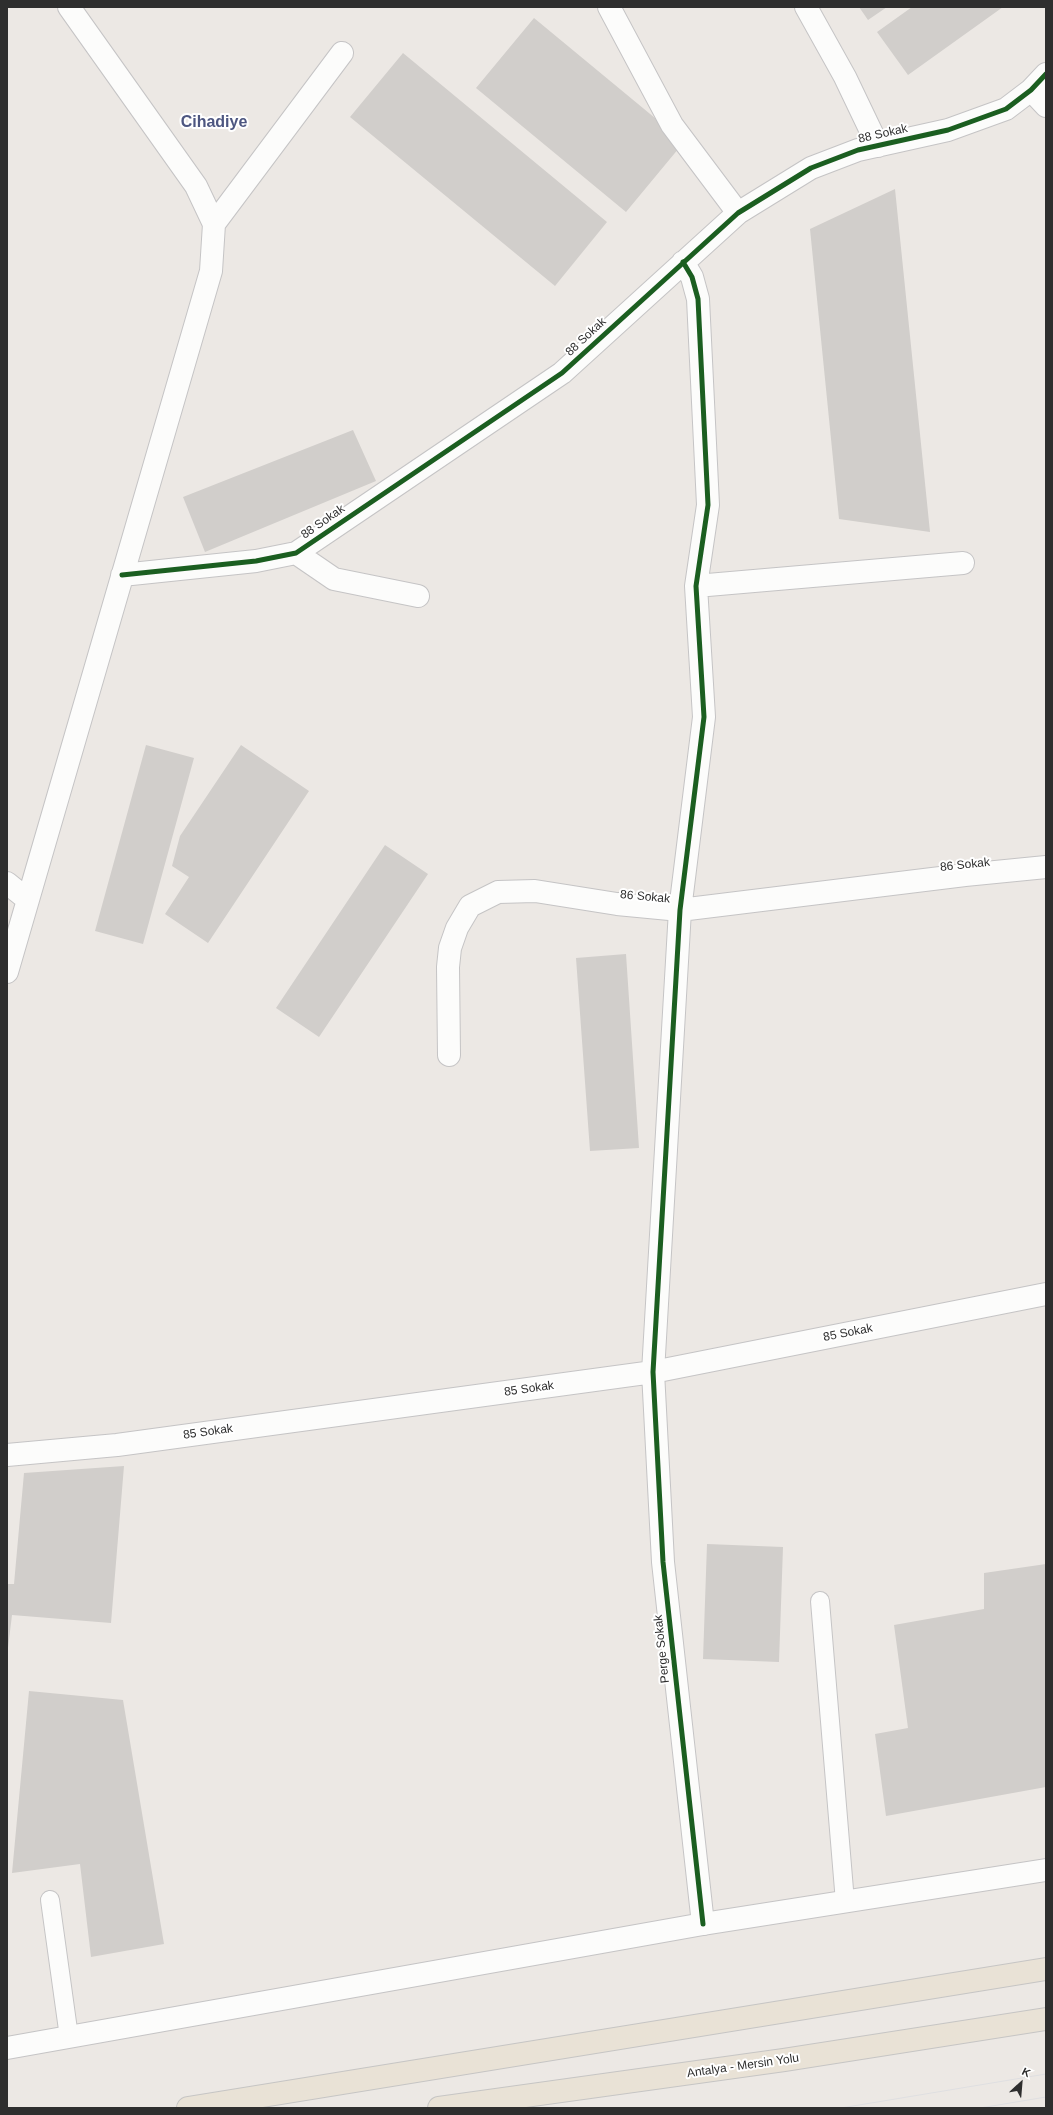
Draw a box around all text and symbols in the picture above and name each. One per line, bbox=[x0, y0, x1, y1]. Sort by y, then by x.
district label: Cihadiye bbox=[181, 113, 247, 133]
street label: 88 Sokak bbox=[857, 121, 909, 147]
street label: 88 Sokak bbox=[563, 315, 609, 359]
street label: 88 Sokak bbox=[298, 502, 348, 542]
street label: 86 Sokak bbox=[939, 855, 991, 875]
street label: 86 Sokak bbox=[619, 888, 671, 906]
street label: 85 Sokak bbox=[822, 1321, 874, 1345]
street label: 85 Sokak bbox=[503, 1378, 555, 1400]
street label: 85 Sokak bbox=[182, 1421, 234, 1443]
street label: Perge Sokak bbox=[651, 1614, 673, 1684]
street label: Antalya - Mersin Yolu bbox=[686, 2051, 800, 2081]
north arrow bbox=[1001, 2063, 1041, 2103]
text: K bbox=[1020, 2065, 1032, 2079]

